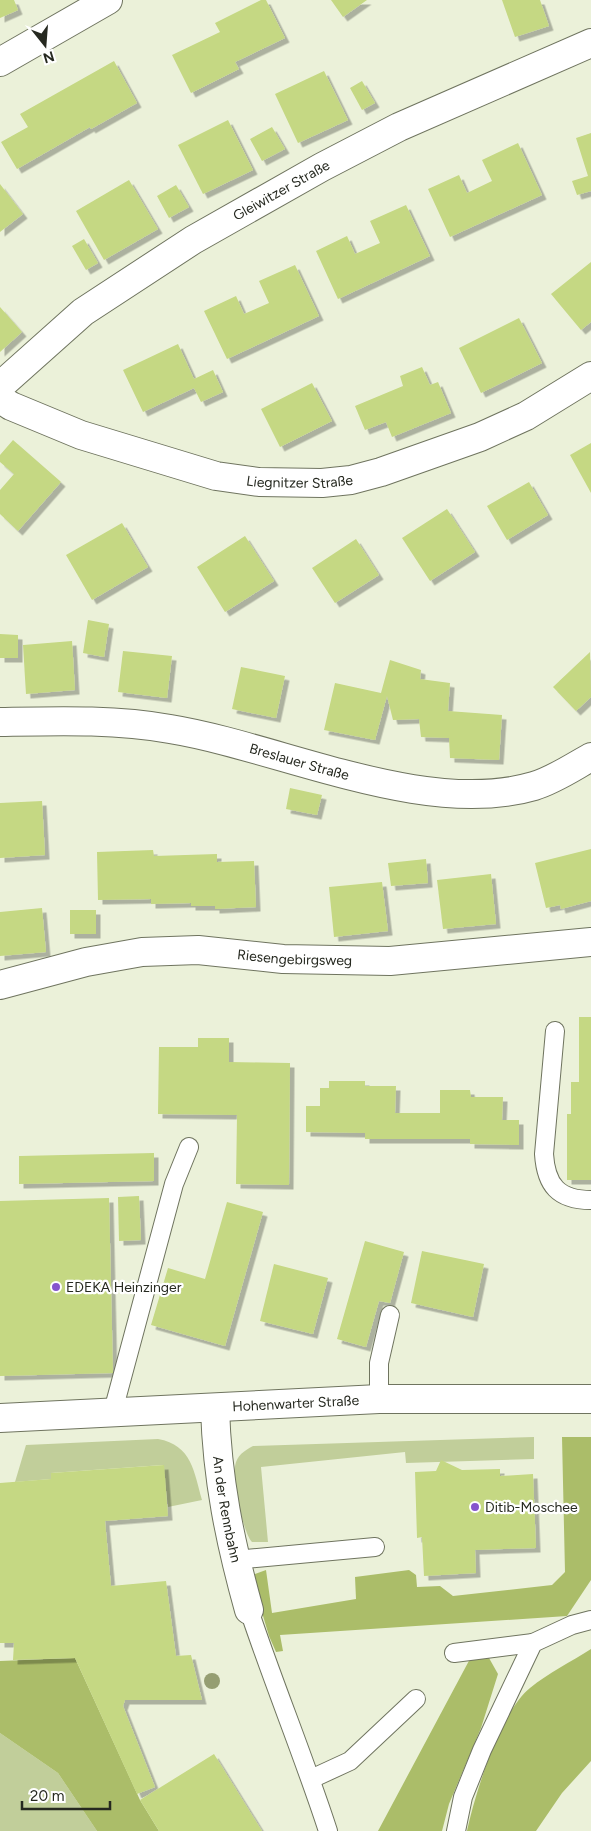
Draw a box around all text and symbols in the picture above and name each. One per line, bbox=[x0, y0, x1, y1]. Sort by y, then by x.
north arrow bbox=[20, 20, 70, 70]
text: N bbox=[41, 47, 56, 67]
street label: Gleiwitzer Straße bbox=[230, 156, 333, 225]
street label: Liegnitzer Straße bbox=[245, 472, 354, 492]
street label: Breslauer Straße bbox=[247, 740, 351, 784]
street label: Riesengebirgsweg bbox=[236, 946, 352, 969]
place label: EDEKA Heinzinger bbox=[66, 1279, 182, 1296]
marker: EDEKA Heinzinger bbox=[50, 1281, 62, 1293]
street label: Hohenwarter Straße bbox=[232, 1392, 360, 1415]
street label: An der Rennbahn bbox=[209, 1455, 244, 1564]
place label: Ditib-Moschee bbox=[485, 1499, 578, 1516]
marker: Ditib-Moschee bbox=[469, 1501, 481, 1513]
scale bar bbox=[22, 1778, 110, 1810]
text: 20 m bbox=[30, 1787, 64, 1805]

